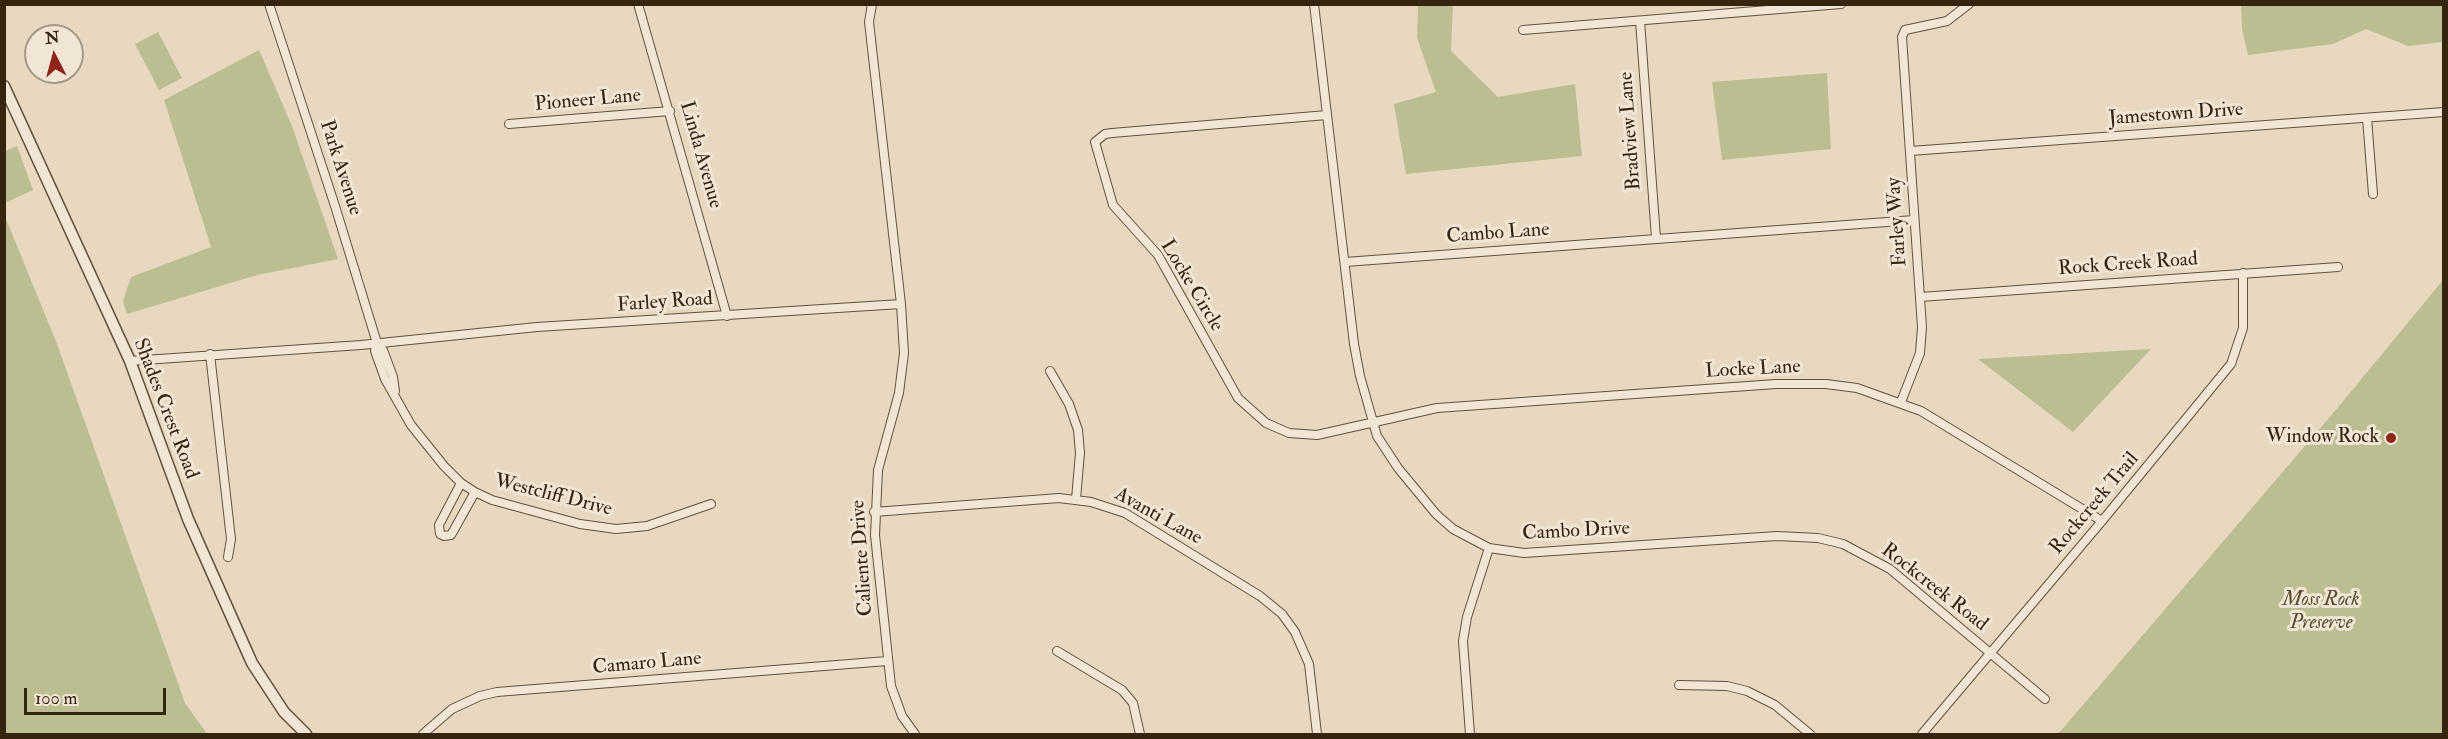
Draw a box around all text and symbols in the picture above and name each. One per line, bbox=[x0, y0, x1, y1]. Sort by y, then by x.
north arrow bbox=[24, 24, 84, 84]
text: N bbox=[44, 27, 60, 49]
street label: Bradview Lane bbox=[1615, 71, 1647, 191]
street label: Pioneer Lane bbox=[534, 84, 642, 118]
street label: Jamestown Drive bbox=[2108, 98, 2244, 132]
street label: Linda Avenue bbox=[673, 99, 727, 211]
street label: Park Avenue bbox=[313, 117, 367, 219]
street label: Farley Way bbox=[1883, 177, 1913, 267]
street label: Cambo Lane bbox=[1446, 218, 1550, 250]
street label: Locke Circle bbox=[1154, 236, 1228, 336]
street label: Rock Creek Road bbox=[2057, 248, 2199, 282]
street label: Farley Road bbox=[616, 288, 714, 318]
street label: Shades Crest Road bbox=[127, 335, 203, 483]
street label: Locke Lane bbox=[1705, 356, 1801, 384]
place label: Window Rock bbox=[2266, 426, 2379, 450]
marker: Window Rock bbox=[2384, 431, 2398, 445]
street label: Rockcreek Trail bbox=[2045, 448, 2145, 560]
street label: Westcliff Drive bbox=[492, 470, 614, 522]
street label: Avanti Lane bbox=[1110, 483, 1206, 551]
street label: Caliente Drive bbox=[847, 499, 879, 617]
street label: Cambo Drive bbox=[1522, 517, 1630, 547]
street label: Rockcreek Road bbox=[1876, 539, 1992, 637]
park label: Moss Rock Preserve bbox=[2283, 589, 2359, 636]
street label: Camaro Lane bbox=[592, 647, 702, 681]
scale bar bbox=[27, 676, 170, 714]
text: 100 m bbox=[35, 687, 78, 710]

